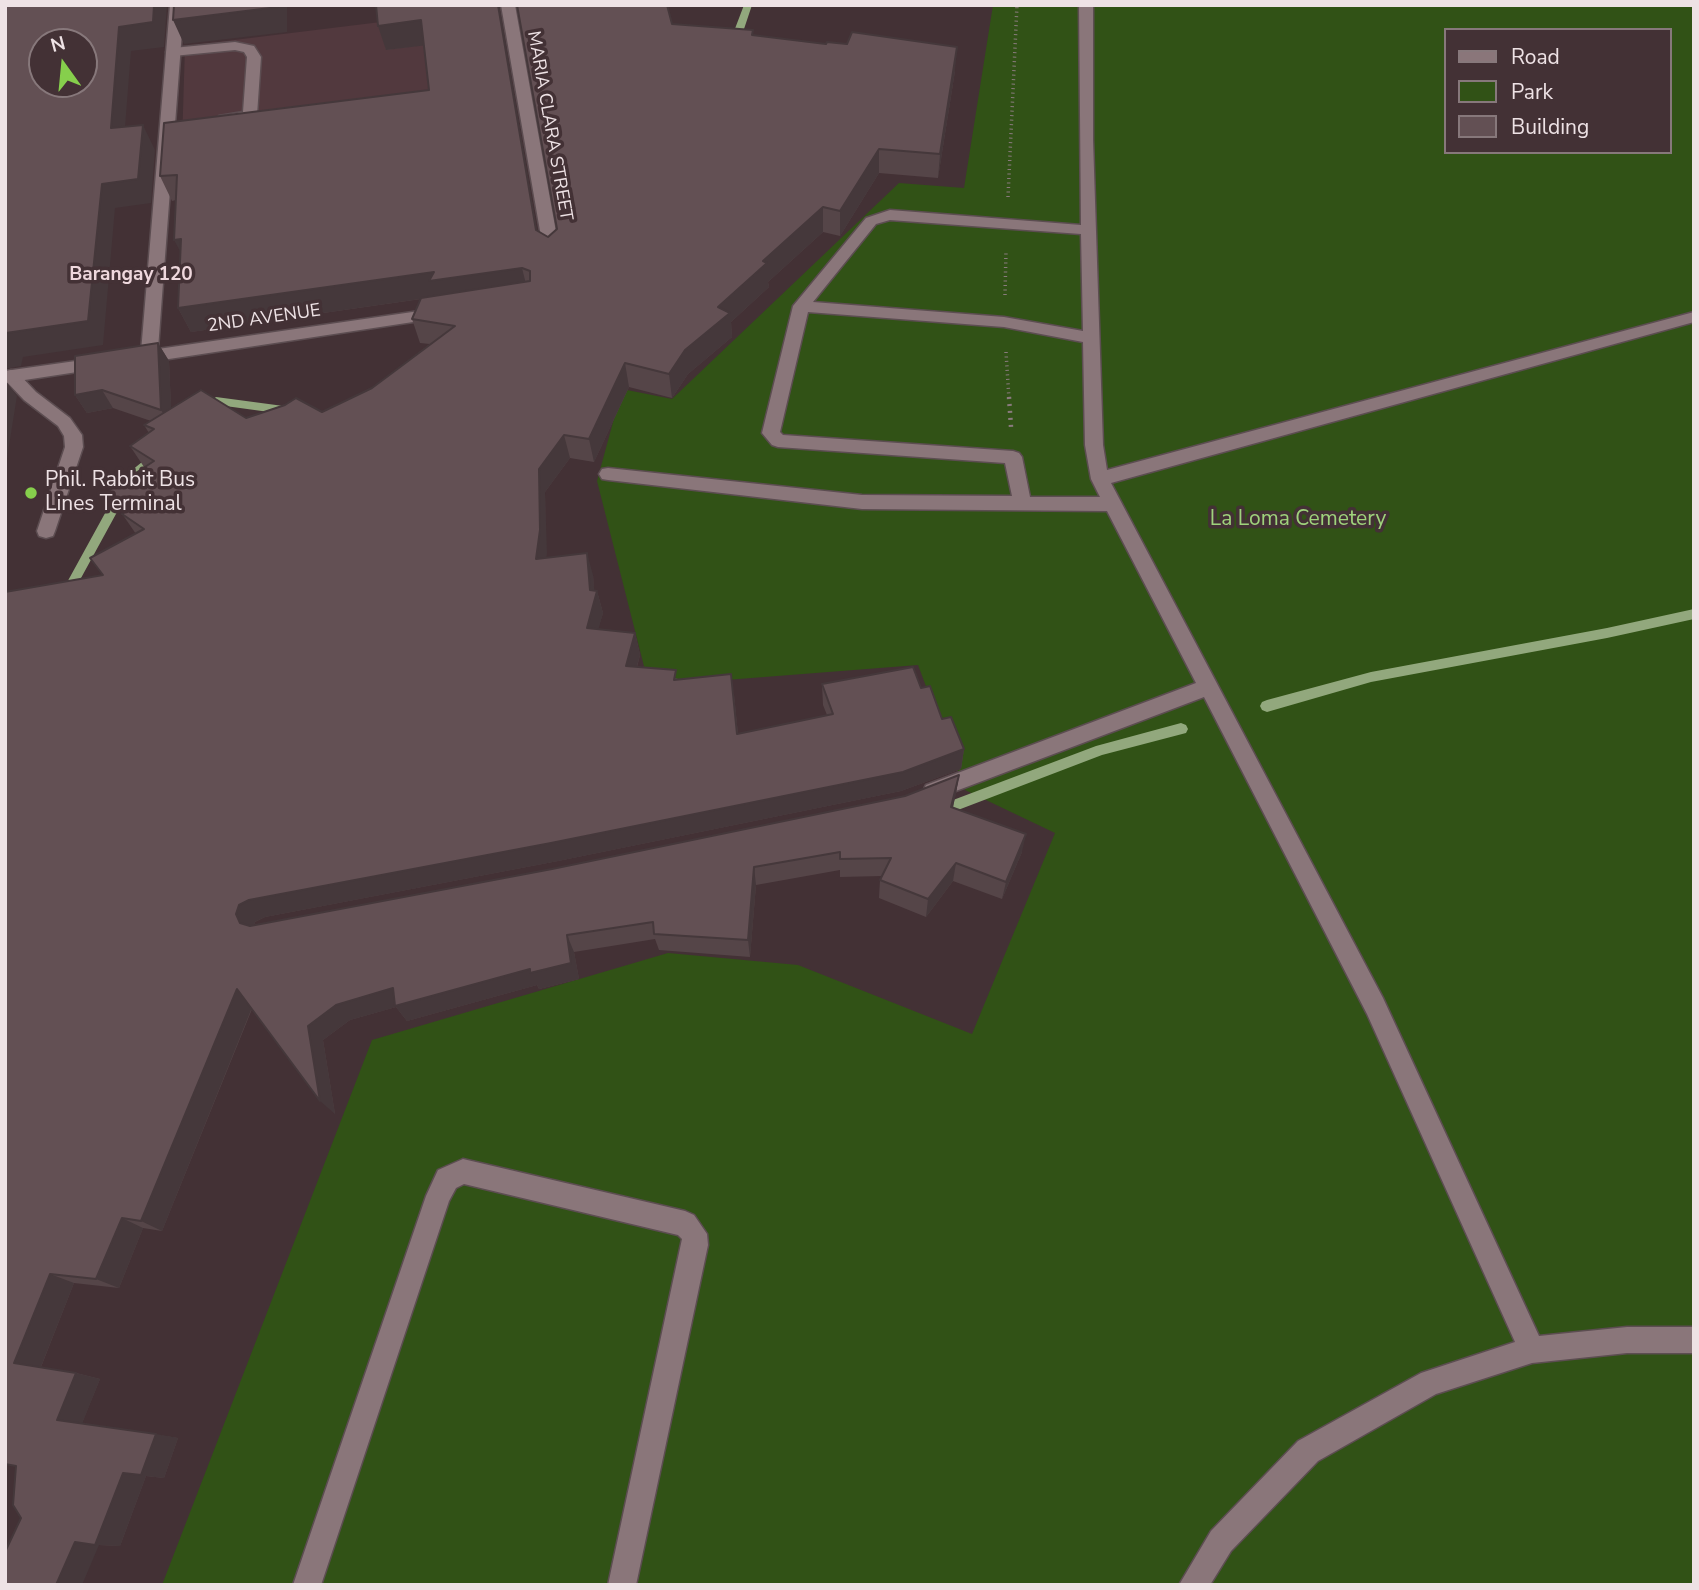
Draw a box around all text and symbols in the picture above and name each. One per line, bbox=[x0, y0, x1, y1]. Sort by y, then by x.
north arrow bbox=[28, 28, 98, 98]
legend bbox=[1444, 28, 1671, 154]
street label: MARIA CLARA STREET bbox=[522, 29, 576, 223]
text: N bbox=[48, 30, 68, 59]
text: Road bbox=[1511, 43, 1560, 71]
text: Park bbox=[1511, 78, 1553, 106]
text: Building bbox=[1511, 113, 1589, 141]
district label: Barangay 120 bbox=[69, 264, 193, 286]
street label: 2ND AVENUE bbox=[206, 300, 322, 338]
place label: Phil. Rabbit Bus Lines Terminal bbox=[45, 468, 195, 518]
marker: Phil. Rabbit Bus Lines Terminal bbox=[23, 485, 39, 501]
park label: La Loma Cemetery bbox=[1210, 507, 1386, 533]

